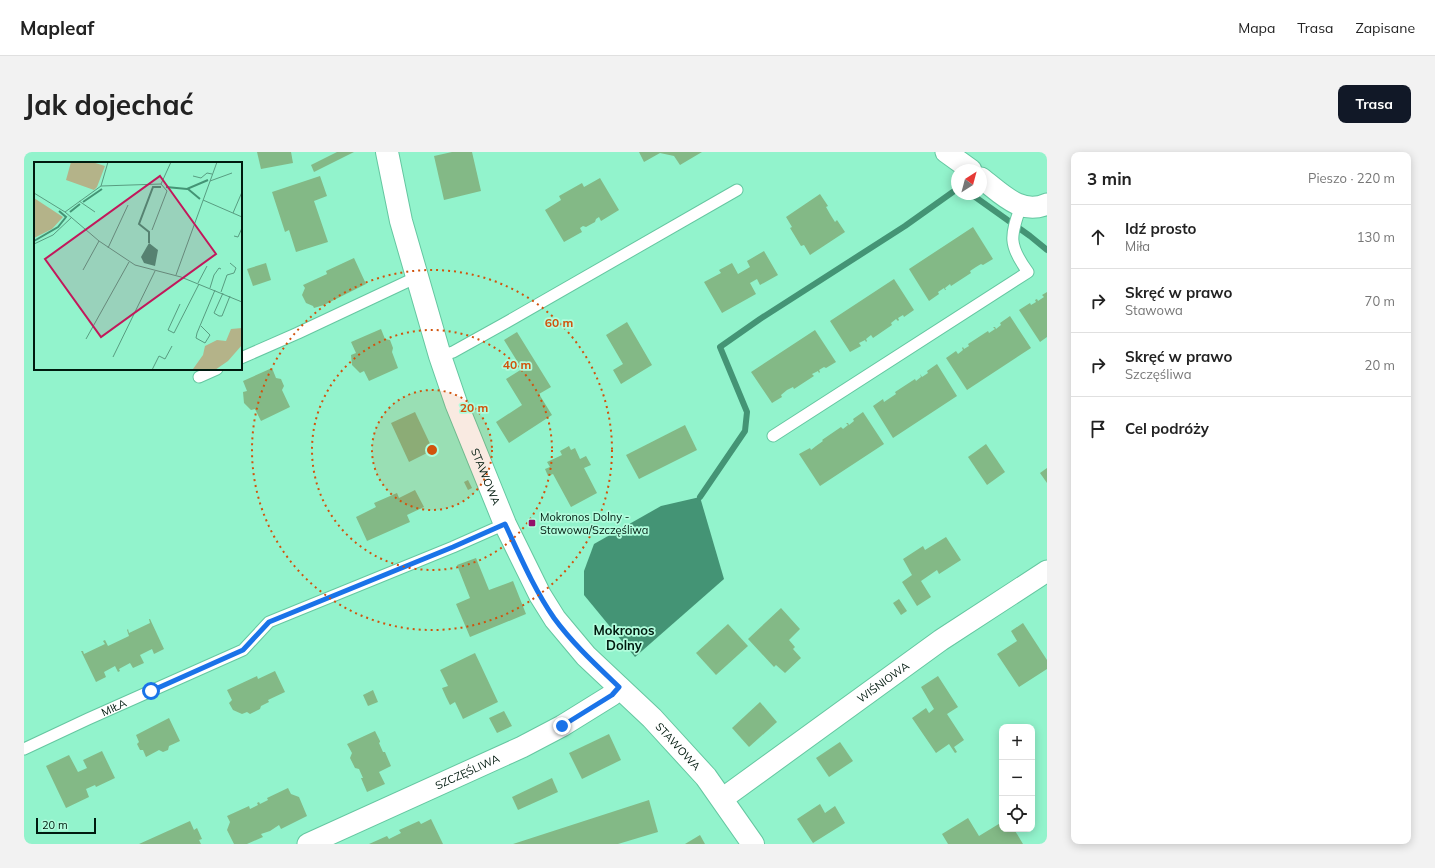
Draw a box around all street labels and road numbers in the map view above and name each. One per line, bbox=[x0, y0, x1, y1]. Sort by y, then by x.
street label: STAWOWA bbox=[468, 446, 504, 507]
street label: WIŚNIOWA bbox=[854, 658, 912, 706]
street label: MIŁA bbox=[99, 696, 129, 719]
street label: STAWOWA bbox=[653, 720, 704, 773]
street label: SZCZĘŚLIWA bbox=[433, 751, 502, 792]

